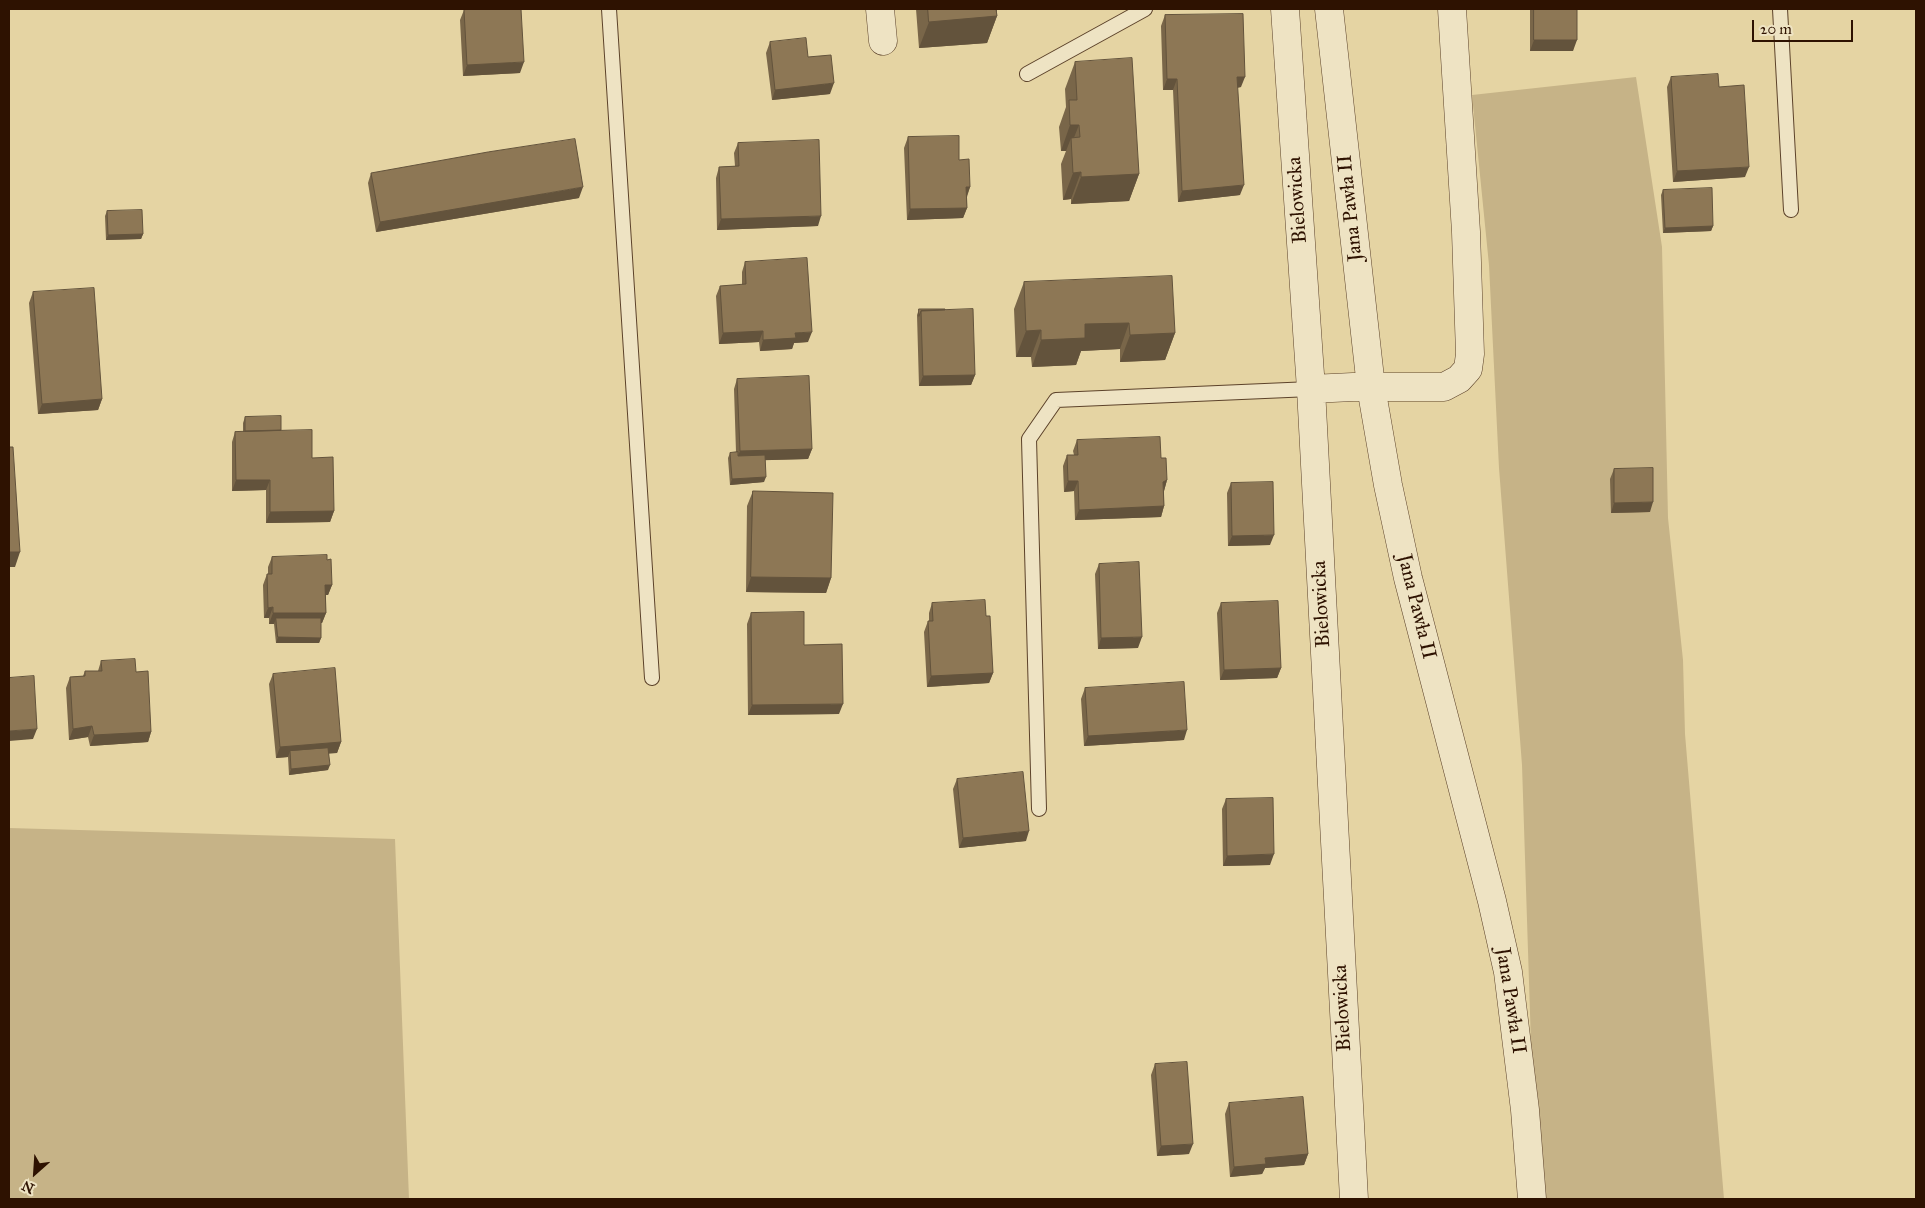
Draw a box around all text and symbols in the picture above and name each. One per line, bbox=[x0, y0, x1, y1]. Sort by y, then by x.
scale bar bbox=[1755, 10, 1856, 42]
text: 20 m bbox=[1760, 20, 1792, 38]
street label: Jana Pawła II bbox=[1333, 153, 1369, 263]
street label: Bielowicka bbox=[1283, 156, 1313, 244]
street label: Jana Pawła II bbox=[1391, 552, 1441, 662]
street label: Bielowicka bbox=[1308, 560, 1336, 648]
street label: Jana Pawła II bbox=[1490, 946, 1530, 1056]
street label: Bielowicka bbox=[1329, 964, 1357, 1052]
north arrow bbox=[10, 1148, 60, 1198]
text: N bbox=[19, 1177, 37, 1197]

